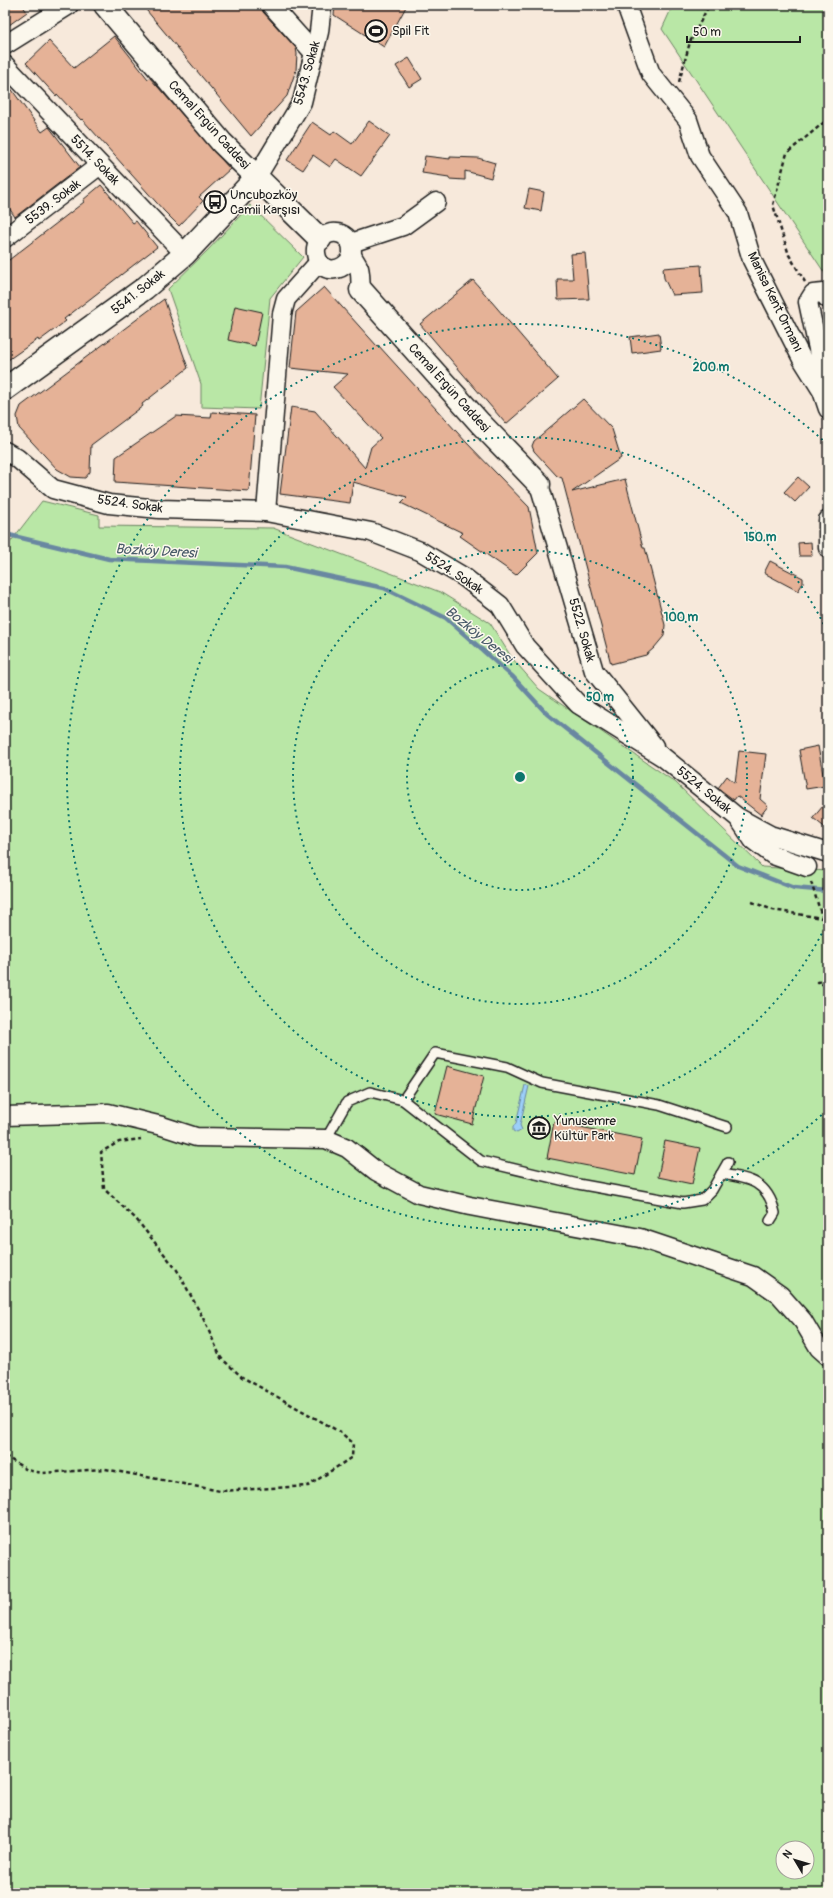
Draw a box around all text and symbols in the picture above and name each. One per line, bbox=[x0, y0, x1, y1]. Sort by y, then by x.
sports icon: Spil Fit bbox=[363, 18, 389, 44]
scale bar bbox=[687, 18, 800, 44]
place label: Spil Fit bbox=[392, 23, 430, 39]
text: 50 m bbox=[693, 25, 721, 40]
street label: 5543. Sokak bbox=[290, 39, 324, 107]
street label: Cemal Ergün Caddesi bbox=[165, 77, 253, 173]
street label: 5514. Sokak bbox=[67, 131, 123, 189]
street label: 5539. Sokak bbox=[22, 176, 84, 228]
place label: Uncubozköy Camii Karşısı bbox=[230, 187, 300, 218]
bus stop icon: Uncubozköy Camii Karşısı bbox=[202, 189, 228, 215]
street label: Manisa Kent Ormanı bbox=[744, 249, 806, 355]
street label: 5541. Sokak bbox=[108, 266, 169, 318]
street label: Cemal Ergün Caddesi bbox=[405, 340, 493, 436]
text: 200 m bbox=[693, 360, 730, 375]
street label: 5524. Sokak bbox=[96, 491, 164, 517]
text: 150 m bbox=[744, 530, 777, 545]
water label: Bozköy Deresi bbox=[115, 540, 200, 562]
street label: 5524. Sokak bbox=[422, 548, 487, 598]
street label: 5522. Sokak bbox=[565, 596, 599, 664]
water label: Bozköy Deresi bbox=[442, 603, 518, 669]
text: 100 m bbox=[664, 610, 699, 625]
text: 50 m bbox=[586, 690, 614, 705]
street label: 5524. Sokak bbox=[673, 763, 735, 817]
centre of rings bbox=[513, 770, 527, 784]
place label: Yunusemre Kültür Park bbox=[553, 1113, 617, 1144]
museum icon: Yunusemre Kültür Park bbox=[526, 1115, 552, 1141]
north arrow bbox=[775, 1840, 815, 1880]
text: N bbox=[780, 1847, 795, 1861]

